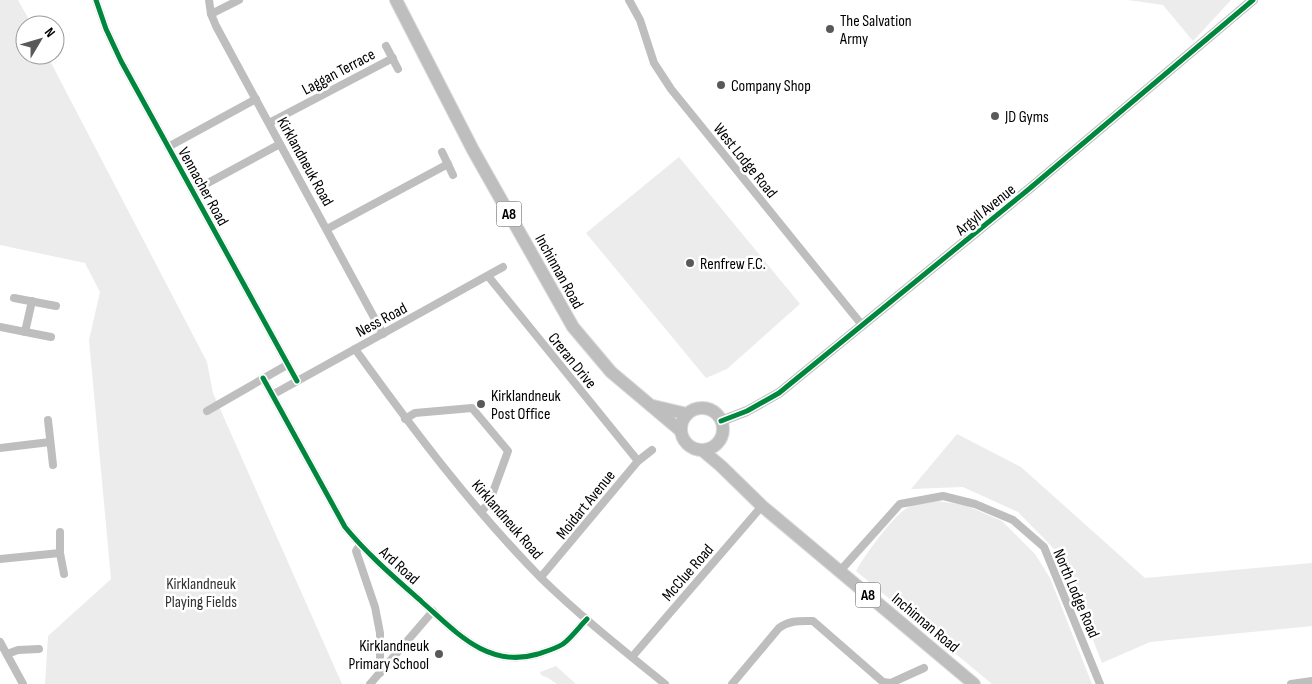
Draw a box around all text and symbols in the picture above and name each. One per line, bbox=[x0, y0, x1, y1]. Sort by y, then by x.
place label: The Salvation Army bbox=[839, 12, 912, 49]
north arrow bbox=[15, 15, 65, 65]
marker: The Salvation Army bbox=[824, 23, 836, 35]
text: N bbox=[41, 24, 59, 40]
street label: Laggan Terrace bbox=[299, 45, 378, 99]
place label: Company Shop bbox=[731, 77, 811, 96]
marker: Company Shop bbox=[715, 79, 727, 91]
place label: JD Gyms bbox=[1004, 108, 1049, 127]
marker: JD Gyms bbox=[989, 110, 1001, 122]
street label: Kirklandneuk Road bbox=[272, 114, 337, 210]
street label: West Lodge Road bbox=[709, 120, 781, 202]
street label: Vennacher Road bbox=[173, 144, 232, 229]
street label: Argyll Avenue bbox=[952, 180, 1020, 241]
road number: A8 bbox=[496, 202, 522, 226]
street label: Inchinnan Road bbox=[530, 231, 587, 312]
place label: Renfrew F.C. bbox=[700, 255, 766, 274]
marker: Renfrew F.C. bbox=[684, 257, 696, 269]
street label: Ness Road bbox=[353, 299, 410, 342]
street label: Creran Drive bbox=[544, 329, 600, 393]
place label: Kirklandneuk Post Office bbox=[491, 387, 561, 424]
marker: Kirklandneuk Post Office bbox=[475, 398, 487, 410]
street label: Moidart Avenue bbox=[553, 467, 620, 543]
street label: Kirklandneuk Road bbox=[467, 476, 546, 564]
street label: McClue Road bbox=[658, 541, 718, 605]
street label: Ard Road bbox=[374, 543, 423, 589]
street label: North Lodge Road bbox=[1048, 546, 1103, 641]
park label: Kirklandneuk Playing Fields bbox=[165, 575, 237, 612]
road number: A8 bbox=[856, 582, 880, 608]
street label: Inchinnan Road bbox=[887, 589, 963, 657]
place label: Kirklandneuk Primary School bbox=[348, 637, 429, 674]
marker: Kirklandneuk Primary School bbox=[433, 648, 445, 660]

